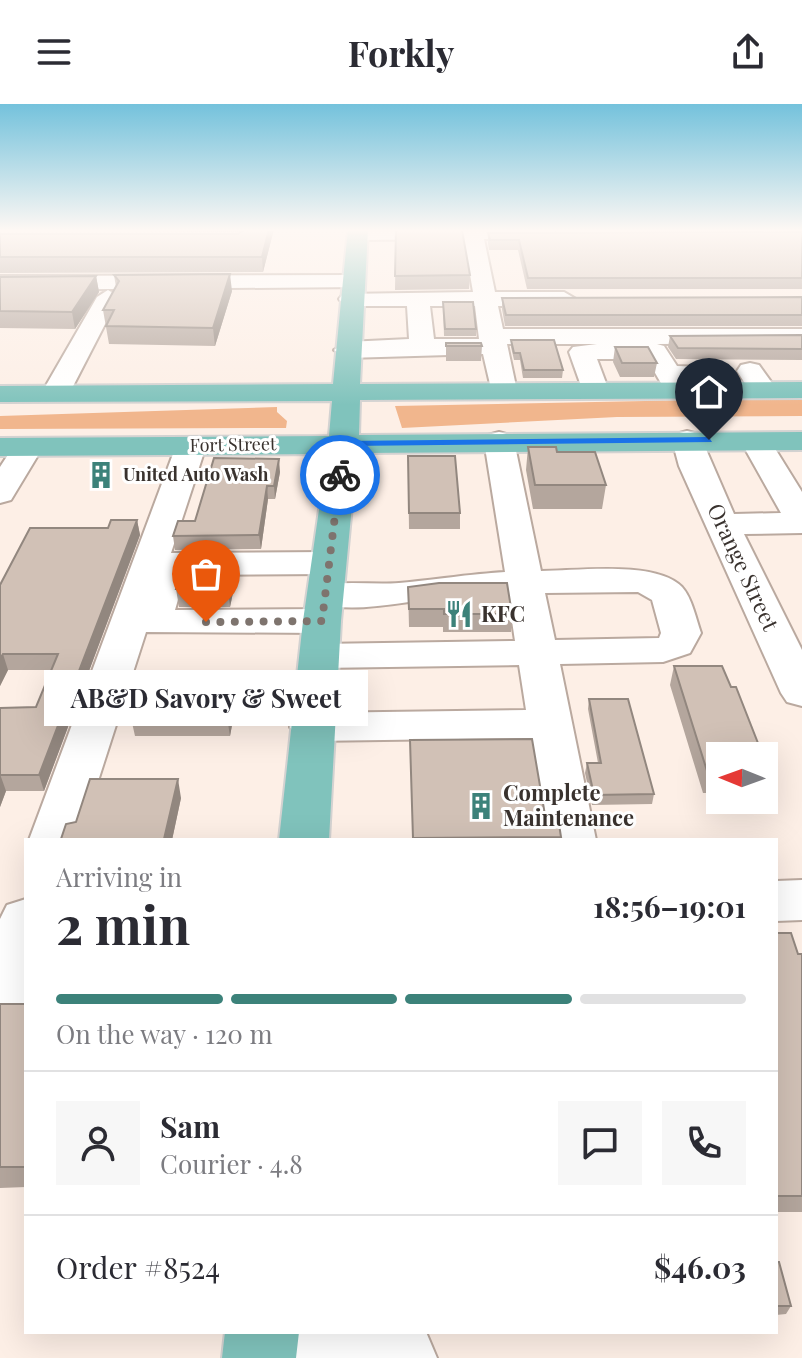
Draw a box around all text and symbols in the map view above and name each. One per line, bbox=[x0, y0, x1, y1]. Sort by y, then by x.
text: Forkly bbox=[348, 28, 454, 76]
icon: menu bbox=[32, 30, 76, 74]
icon: share bbox=[726, 30, 770, 74]
pin bbox=[675, 358, 743, 440]
icon: home bbox=[687, 370, 731, 414]
street label: Fort Street bbox=[189, 431, 277, 457]
courier bbox=[300, 435, 380, 515]
icon: bike bbox=[318, 453, 362, 497]
building icon: United Auto Wash bbox=[86, 460, 116, 490]
place label: United Auto Wash bbox=[123, 462, 269, 486]
street label: Orange Street bbox=[701, 498, 787, 636]
pin bbox=[172, 540, 240, 622]
icon: bag bbox=[184, 552, 228, 596]
place label: KFC bbox=[481, 598, 525, 628]
restaurant icon: KFC bbox=[444, 599, 474, 629]
callout: AB&D Savory & Sweet bbox=[44, 670, 368, 726]
text: AB&D Savory & Sweet bbox=[71, 680, 341, 715]
north arrow bbox=[706, 742, 778, 814]
map controls bbox=[706, 742, 778, 814]
place label: Complete Maintenance bbox=[503, 777, 634, 832]
building icon: Complete Maintenance bbox=[466, 791, 496, 821]
text: Arriving in bbox=[56, 859, 182, 894]
text: 18:56–19:01 bbox=[593, 886, 746, 926]
text: 2 min bbox=[56, 889, 190, 958]
text: On the way · 120 m bbox=[56, 1016, 273, 1051]
button: person bbox=[56, 1101, 140, 1185]
button: chat bbox=[558, 1101, 642, 1185]
button: phone bbox=[662, 1101, 746, 1185]
text: Sam bbox=[160, 1106, 220, 1146]
text: Courier · 4.8 bbox=[160, 1146, 303, 1181]
text: Order #8524 bbox=[56, 1247, 220, 1287]
text: $46.03 bbox=[654, 1247, 746, 1287]

